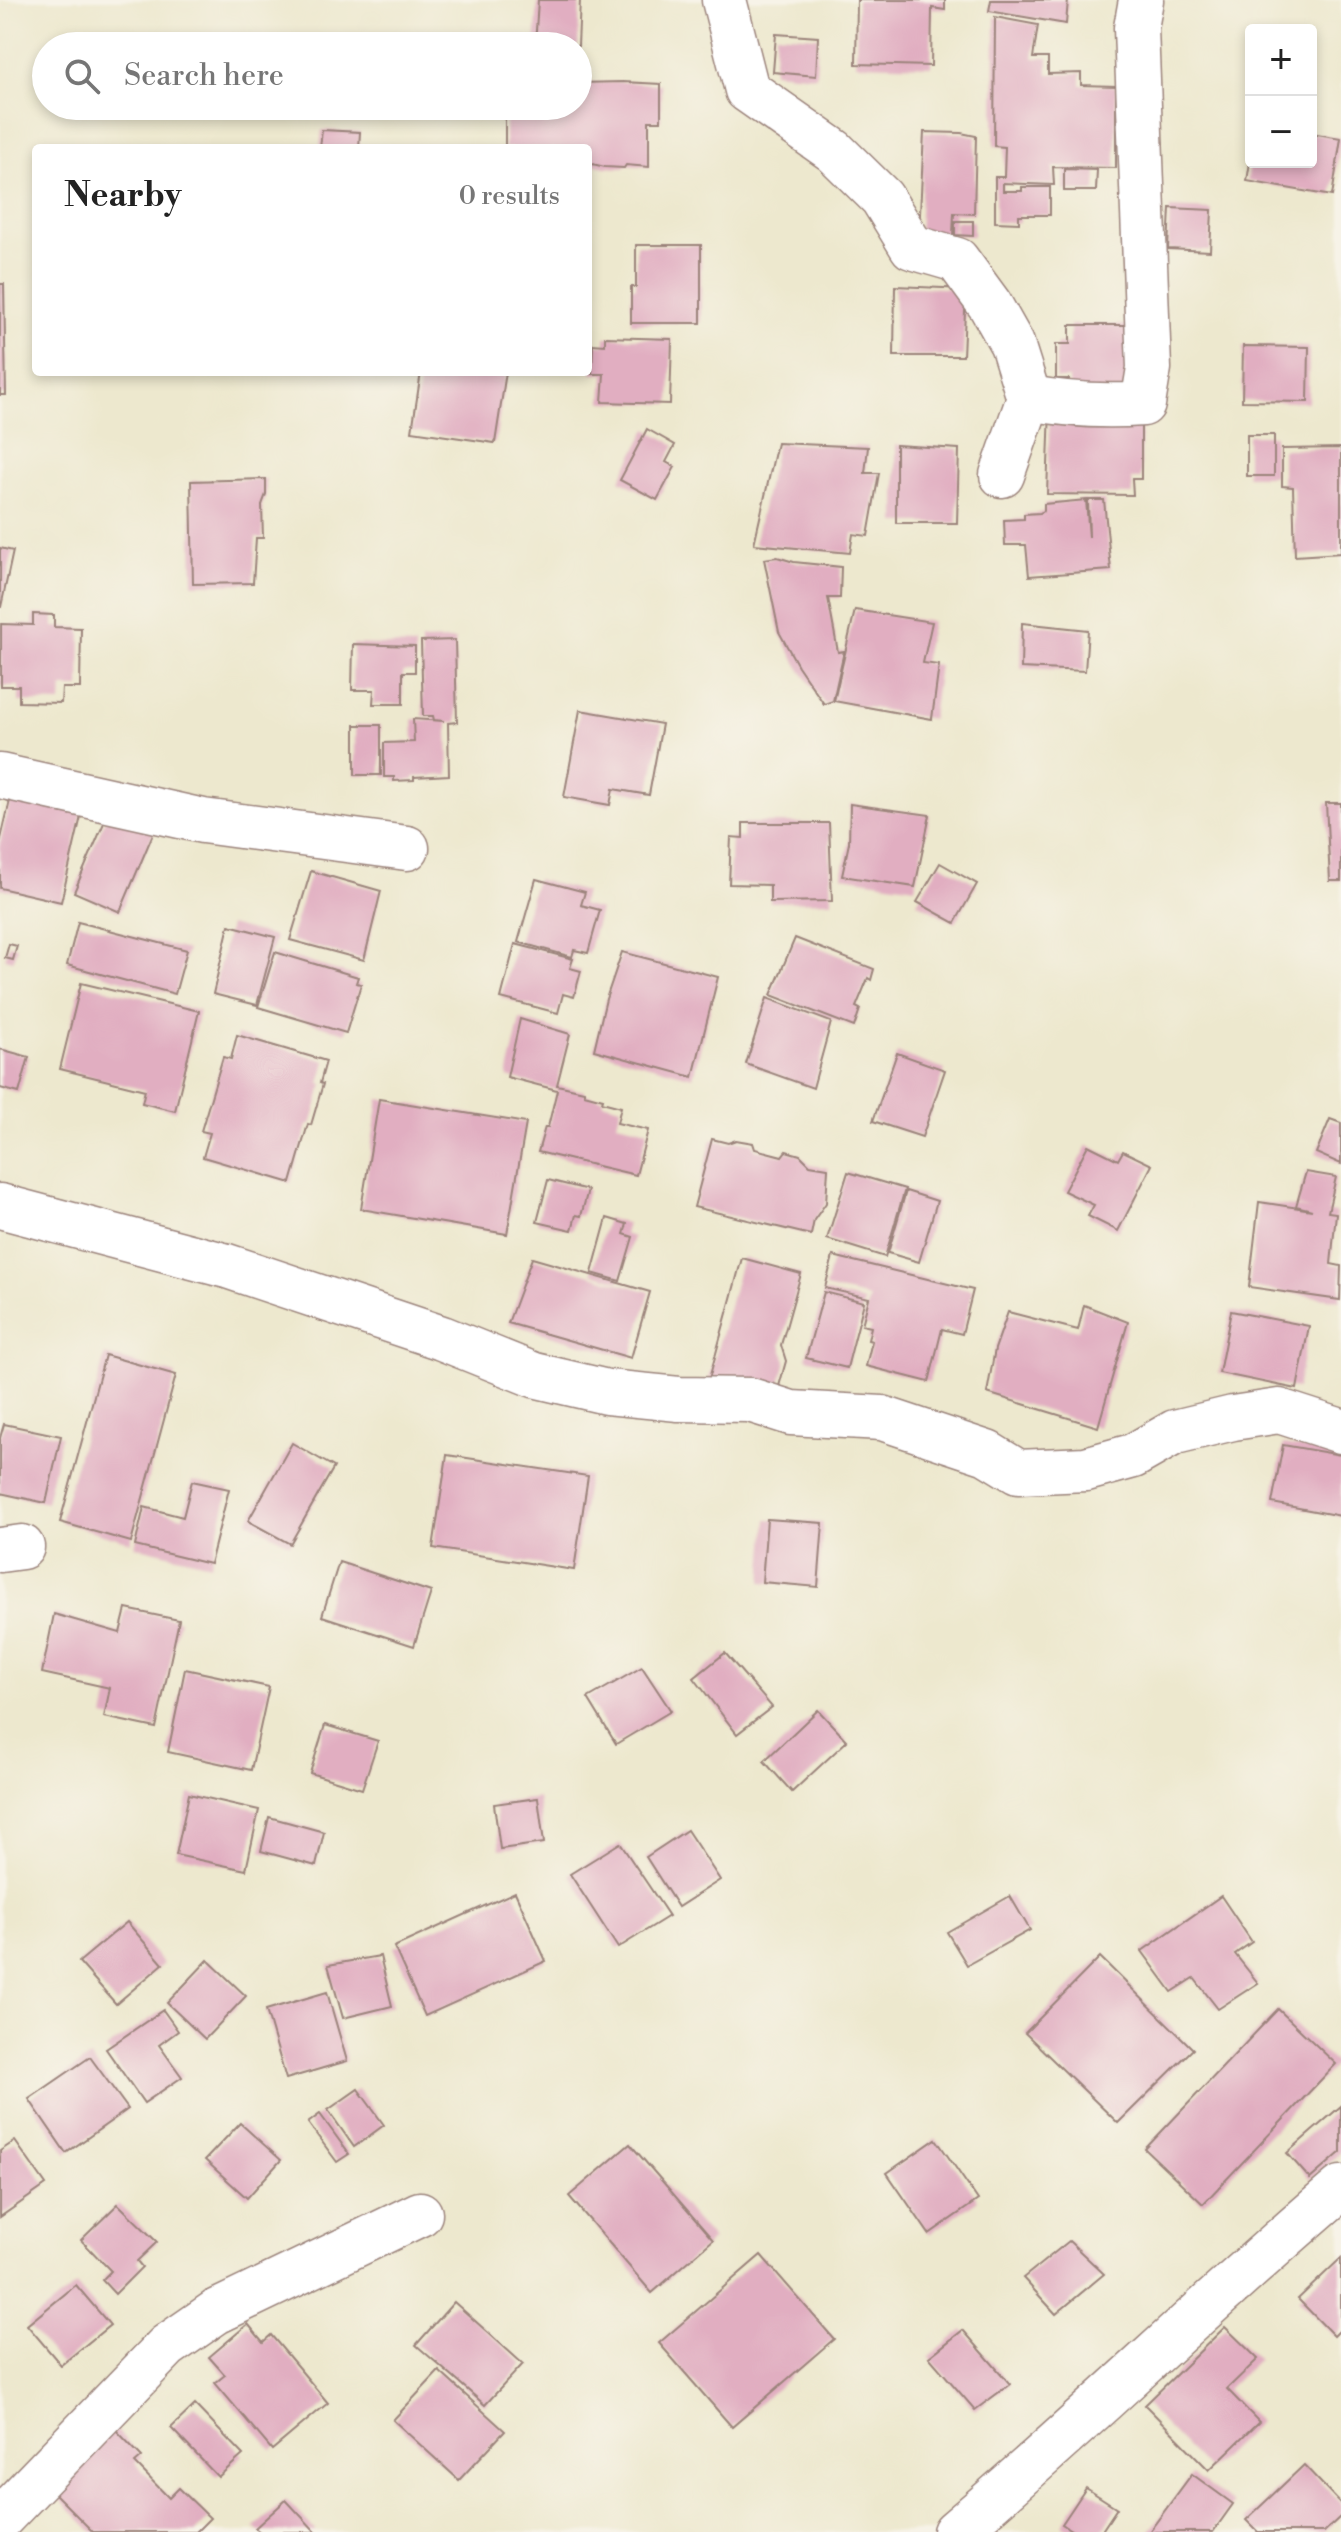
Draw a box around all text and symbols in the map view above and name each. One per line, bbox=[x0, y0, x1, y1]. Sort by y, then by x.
map controls bbox=[1245, 24, 1317, 168]
button: + bbox=[1245, 24, 1317, 96]
search box bbox=[32, 32, 592, 120]
icon: search bbox=[60, 54, 104, 98]
text: Search here bbox=[124, 57, 284, 95]
button: − bbox=[1245, 96, 1317, 168]
text: Nearby bbox=[64, 175, 182, 217]
text: 0 results bbox=[459, 180, 560, 212]

